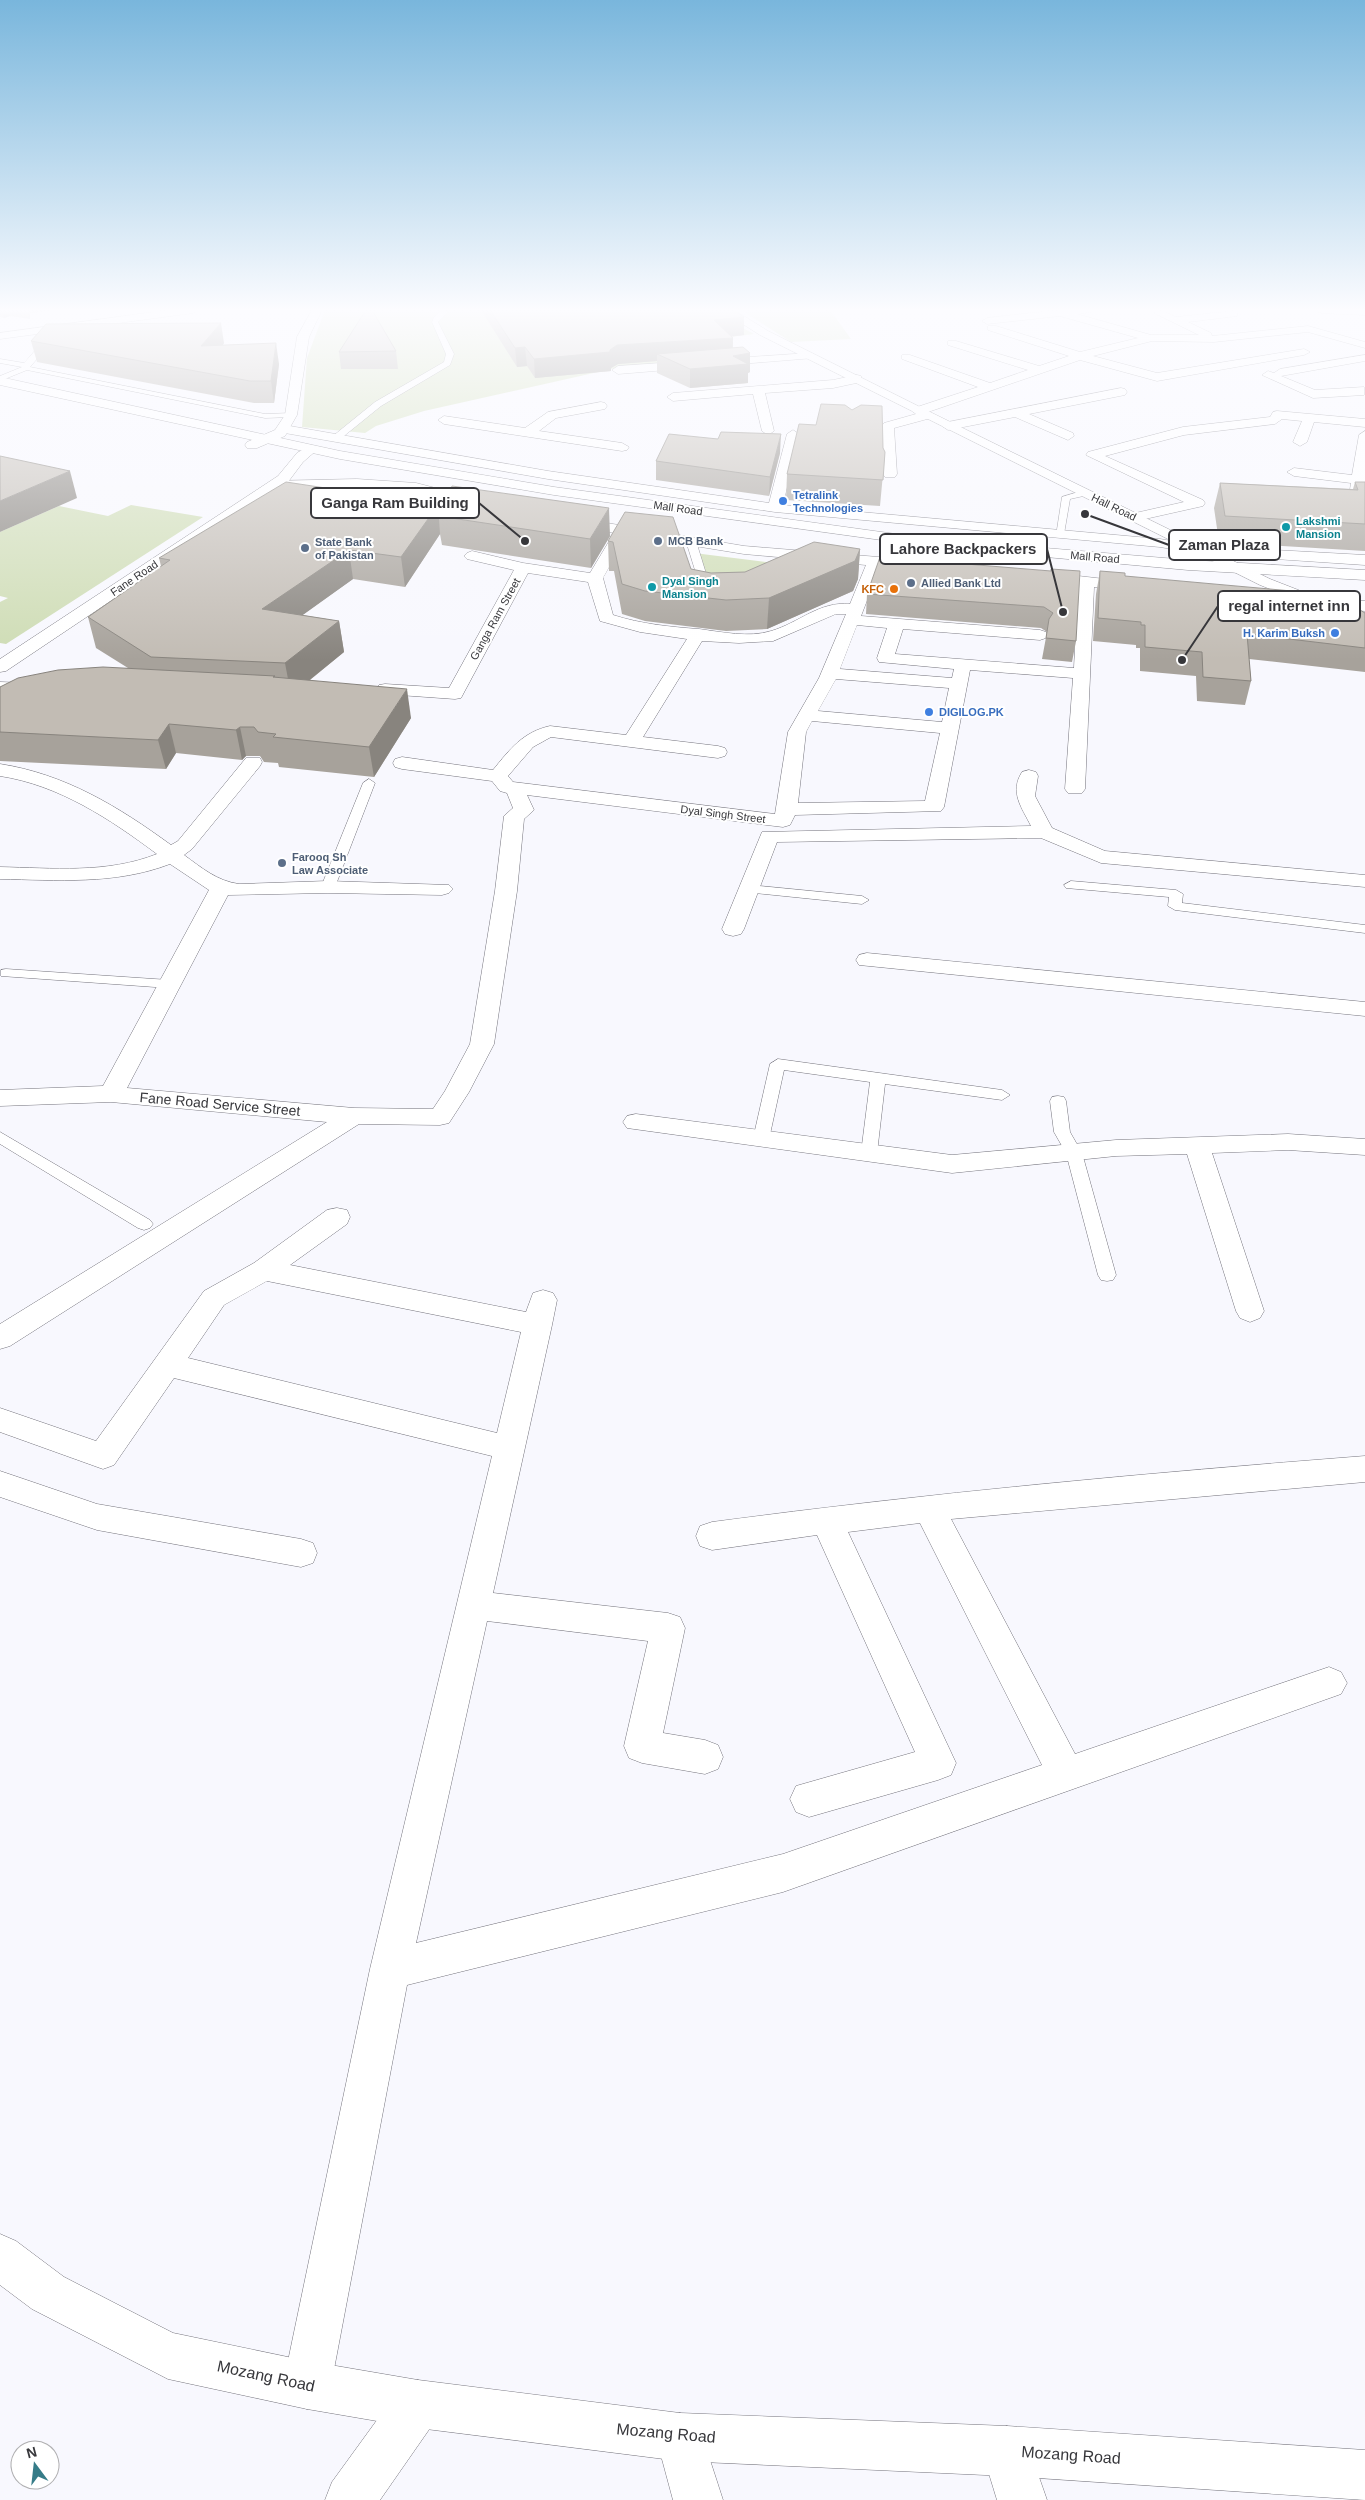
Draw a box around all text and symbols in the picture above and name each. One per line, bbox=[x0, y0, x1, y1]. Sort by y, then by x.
callout: Ganga Ram Building bbox=[311, 488, 479, 518]
place label: Tetralink Technologies bbox=[793, 489, 863, 514]
street label: Hall Road bbox=[1090, 491, 1138, 523]
text: Ganga Ram Building bbox=[321, 494, 469, 511]
marker: Tetralink Technologies bbox=[777, 495, 789, 507]
street label: Mall Road bbox=[653, 499, 703, 517]
place label: Lakshmi Mansion bbox=[1296, 515, 1341, 540]
marker: Lakshmi Mansion bbox=[1280, 521, 1292, 533]
callout: Zaman Plaza bbox=[1169, 530, 1280, 560]
callout: Lahore Backpackers bbox=[880, 534, 1047, 564]
marker: MCB Bank bbox=[652, 535, 664, 547]
place label: MCB Bank bbox=[668, 535, 724, 547]
place label: State Bank of Pakistan bbox=[315, 536, 374, 561]
text: Zaman Plaza bbox=[1179, 536, 1270, 553]
text: Lahore Backpackers bbox=[890, 540, 1036, 557]
marker: State Bank of Pakistan bbox=[299, 542, 311, 554]
street label: Mall Road bbox=[1070, 549, 1120, 565]
street label: Fane Road bbox=[108, 558, 160, 598]
place label: Dyal Singh Mansion bbox=[662, 575, 719, 600]
street label: Ganga Ram Street bbox=[468, 576, 522, 662]
marker: Allied Bank Ltd bbox=[905, 577, 917, 589]
place label: Allied Bank Ltd bbox=[921, 577, 1001, 589]
marker: Dyal Singh Mansion bbox=[646, 581, 658, 593]
place label: KFC bbox=[861, 583, 884, 595]
marker: KFC bbox=[888, 583, 900, 595]
callout: regal internet inn bbox=[1218, 591, 1360, 621]
text: regal internet inn bbox=[1228, 597, 1350, 614]
place label: H. Karim Buksh bbox=[1243, 627, 1325, 639]
marker: H. Karim Buksh bbox=[1329, 627, 1341, 639]
marker: DIGILOG.PK bbox=[923, 706, 935, 718]
place label: DIGILOG.PK bbox=[939, 706, 1004, 718]
street label: Dyal Singh Street bbox=[680, 803, 766, 825]
place label: Farooq Sh Law Associate bbox=[292, 851, 368, 876]
marker: Farooq Sh Law Associate bbox=[276, 857, 288, 869]
street label: Fane Road Service Street bbox=[139, 1089, 301, 1119]
street label: Mozang Road bbox=[216, 2357, 316, 2395]
street label: Mozang Road bbox=[616, 2420, 716, 2446]
north arrow bbox=[10, 2440, 60, 2490]
text: N bbox=[25, 2443, 39, 2461]
street label: Mozang Road bbox=[1021, 2443, 1121, 2467]

